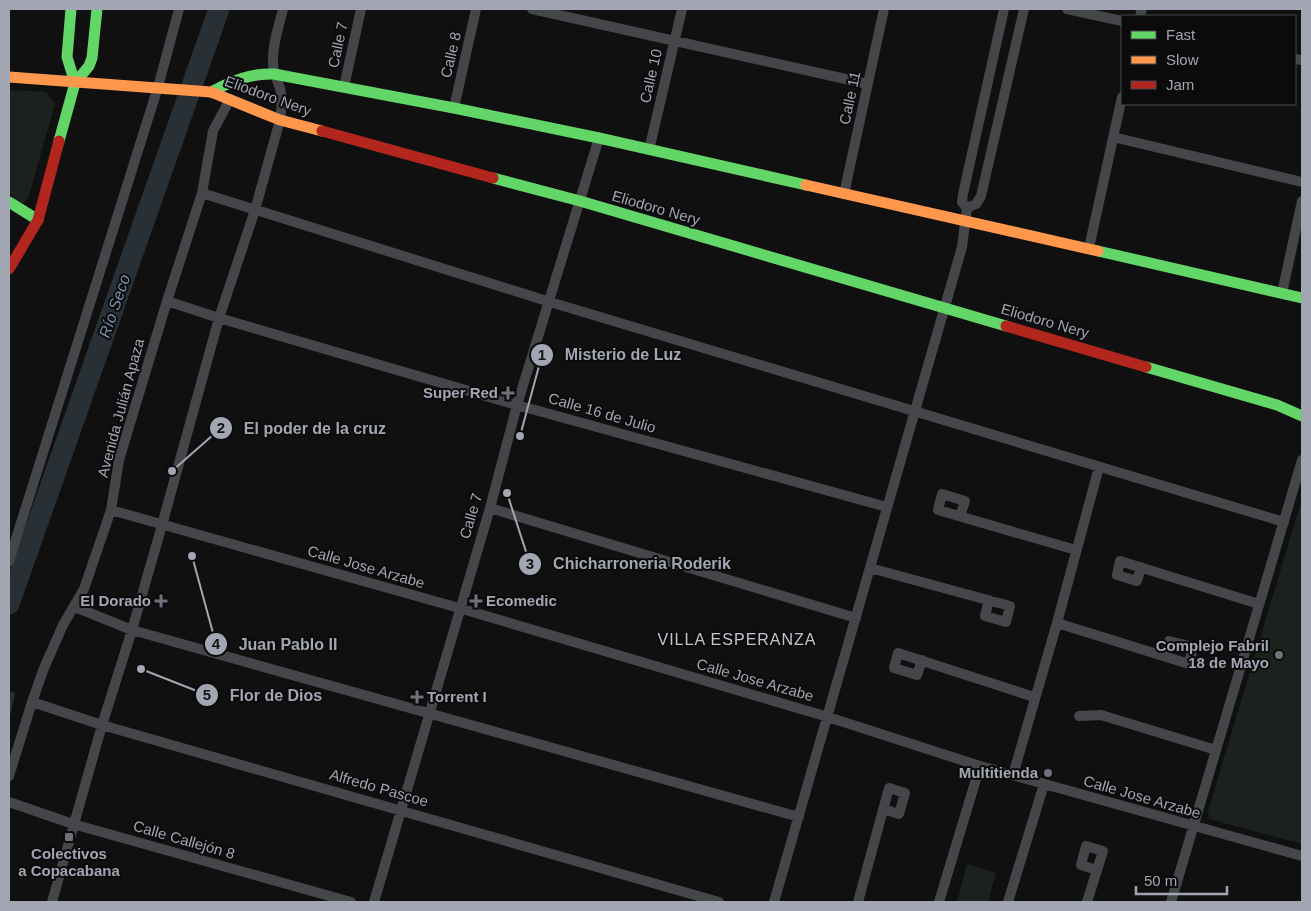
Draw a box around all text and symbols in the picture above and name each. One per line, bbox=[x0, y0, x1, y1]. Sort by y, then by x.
legend bbox=[1121, 15, 1296, 105]
street label: Calle 7 bbox=[324, 20, 351, 70]
text: Fast bbox=[1166, 26, 1196, 43]
street label: Calle 8 bbox=[437, 30, 464, 80]
street label: Calle 10 bbox=[636, 47, 665, 105]
text: Slow bbox=[1166, 51, 1199, 68]
street label: Calle 11 bbox=[836, 70, 863, 126]
street label: Eliodoro Nery bbox=[223, 72, 314, 119]
text: Jam bbox=[1166, 76, 1194, 93]
street label: Eliodoro Nery bbox=[610, 187, 703, 228]
water label: Río Seco bbox=[96, 272, 133, 340]
street label: Eliodoro Nery bbox=[999, 300, 1092, 341]
street label: Avenida Julián Apaza bbox=[94, 336, 147, 479]
callout: Misterio de Luz bbox=[530, 339, 691, 370]
text: 1 bbox=[538, 346, 546, 363]
text: Misterio de Luz bbox=[565, 346, 681, 363]
place label: Super Red bbox=[423, 384, 498, 401]
marker: Super Red bbox=[502, 387, 514, 399]
street label: Calle 16 de Julio bbox=[546, 389, 658, 436]
callout: El poder de la cruz bbox=[209, 412, 396, 443]
text: 2 bbox=[217, 419, 225, 436]
text: El poder de la cruz bbox=[244, 420, 386, 437]
street label: Calle 7 bbox=[456, 491, 485, 541]
street label: Calle Jose Arzabe bbox=[306, 542, 427, 591]
callout: Chicharroneria Roderik bbox=[518, 548, 741, 579]
text: 3 bbox=[526, 555, 534, 572]
text: Chicharroneria Roderik bbox=[553, 555, 731, 572]
place label: El Dorado bbox=[80, 592, 151, 609]
place label: Ecomedic bbox=[486, 592, 557, 609]
marker: El Dorado bbox=[155, 595, 167, 607]
marker: Ecomedic bbox=[470, 595, 482, 607]
callout: Juan Pablo II bbox=[204, 629, 348, 660]
district label: VILLA ESPERANZA bbox=[657, 631, 817, 648]
text: 4 bbox=[212, 635, 221, 652]
text: Juan Pablo II bbox=[239, 636, 337, 653]
place label: Complejo Fabril 18 de Mayo bbox=[1156, 637, 1269, 671]
marker: Complejo Fabril 18 de Mayo bbox=[1273, 649, 1285, 661]
street label: Calle Jose Arzabe bbox=[695, 655, 816, 704]
callout: Flor de Dios bbox=[195, 680, 332, 711]
text: 5 bbox=[203, 686, 211, 703]
text: Flor de Dios bbox=[230, 687, 322, 704]
place label: Torrent I bbox=[427, 688, 487, 705]
marker: Torrent I bbox=[411, 691, 423, 703]
place label: Multitienda bbox=[959, 764, 1039, 781]
street label: Alfredo Pascoe bbox=[328, 765, 430, 810]
marker: Multitienda bbox=[1042, 767, 1054, 779]
street label: Calle Jose Arzabe bbox=[1082, 772, 1203, 821]
street label: Calle Callejón 8 bbox=[131, 817, 237, 862]
marker: Colectivos a Copacabana bbox=[63, 831, 75, 843]
place label: Colectivos a Copacabana bbox=[18, 845, 121, 879]
scale bar bbox=[1136, 864, 1227, 896]
text: 50 m bbox=[1144, 872, 1177, 889]

